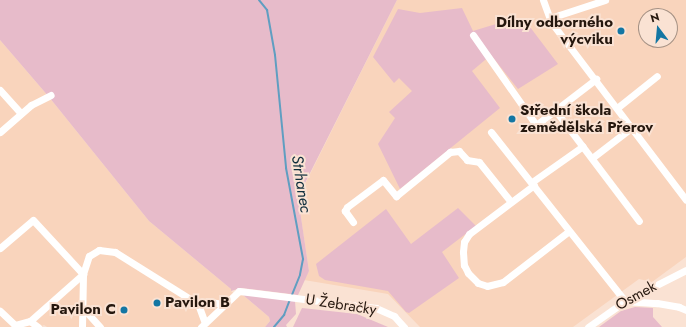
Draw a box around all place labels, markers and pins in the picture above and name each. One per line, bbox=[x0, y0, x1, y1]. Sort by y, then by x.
place label: Dílny odborného výcviku bbox=[496, 13, 613, 48]
marker: Dílny odborného výcviku bbox=[616, 26, 626, 36]
place label: Střední škola zemědělská Přerov bbox=[520, 101, 653, 136]
marker: Střední škola zemědělská Přerov bbox=[507, 114, 517, 124]
place label: Pavilon B bbox=[165, 294, 230, 312]
marker: Pavilon B bbox=[152, 298, 162, 308]
place label: Pavilon C bbox=[51, 301, 116, 319]
marker: Pavilon C bbox=[119, 305, 129, 315]

